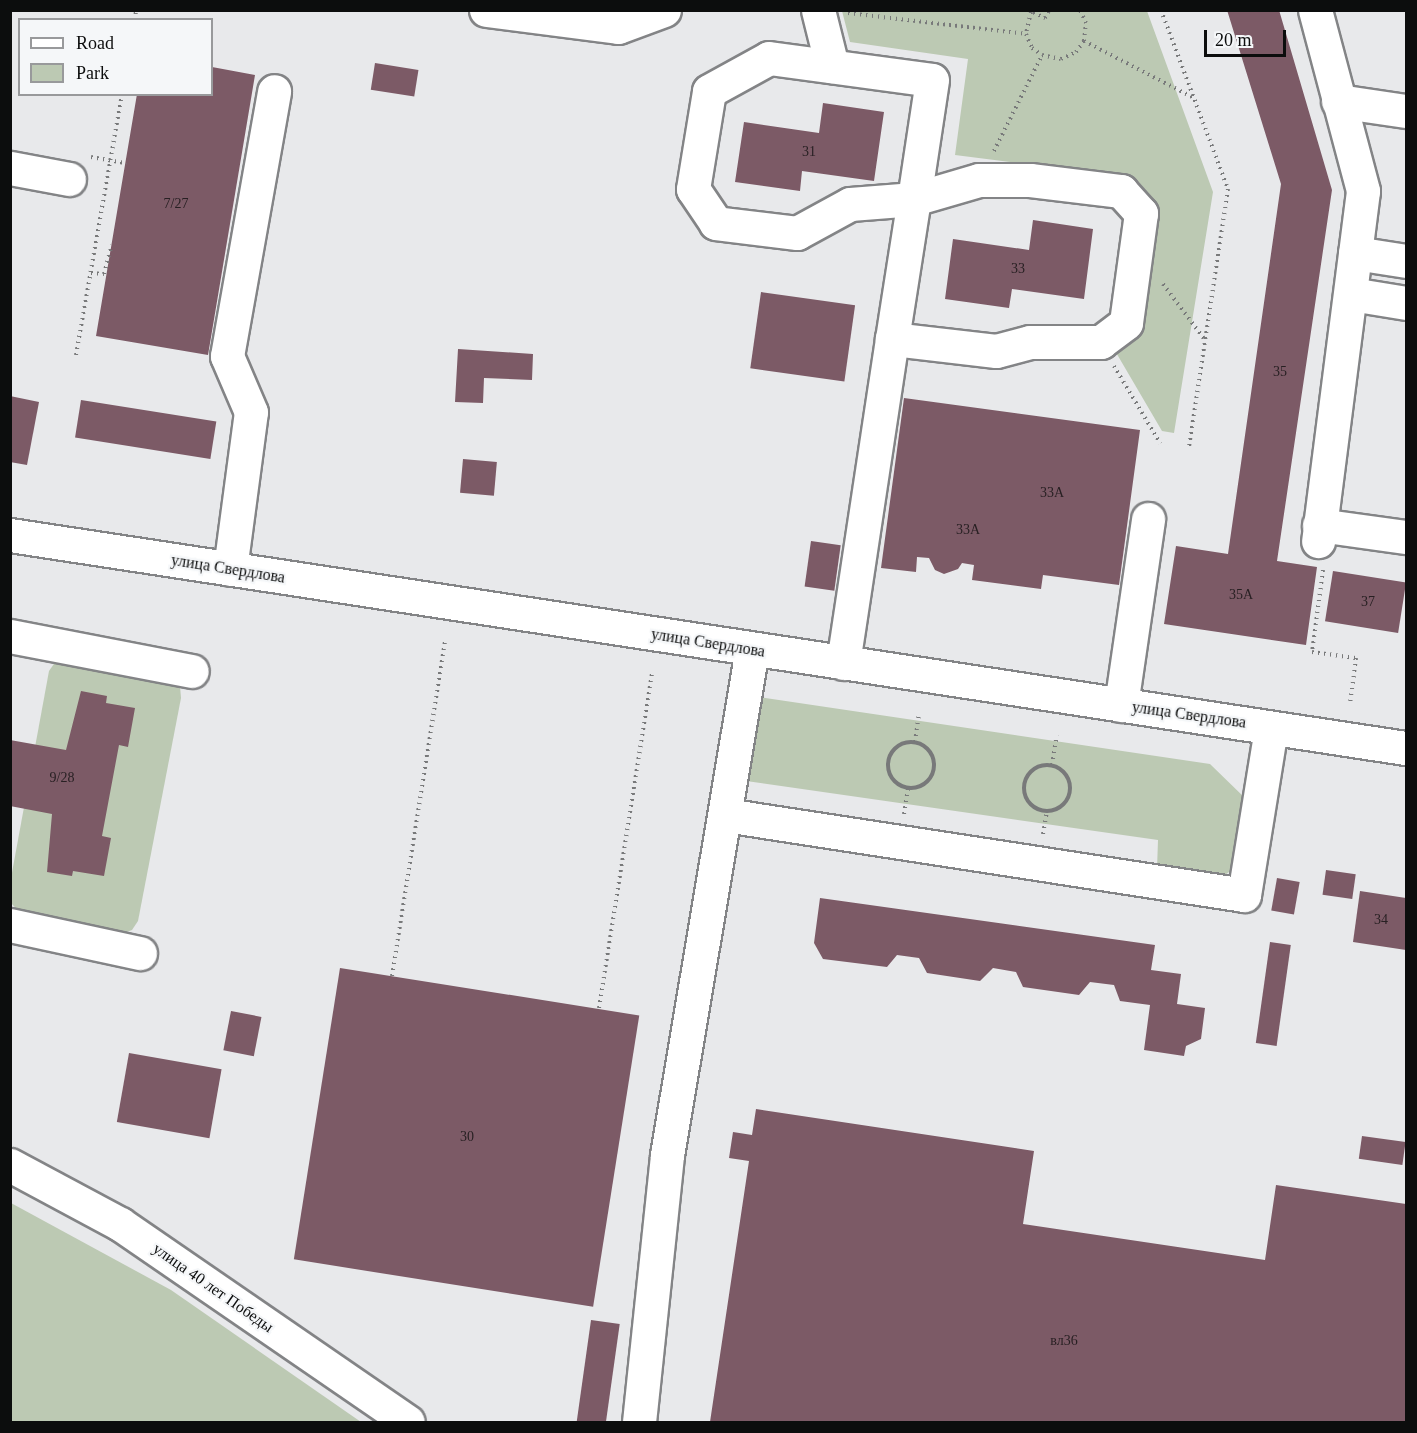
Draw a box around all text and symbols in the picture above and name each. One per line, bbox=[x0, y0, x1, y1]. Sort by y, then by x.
legend bbox=[18, 18, 213, 96]
scale bar bbox=[1207, 18, 1290, 56]
text: 20 m bbox=[1215, 30, 1252, 50]
text: Road bbox=[76, 33, 114, 53]
text: Park bbox=[76, 63, 109, 83]
house number: 31 bbox=[802, 144, 816, 160]
house number: 7/27 bbox=[164, 196, 188, 212]
house number: 33 bbox=[1011, 261, 1025, 277]
house number: 35 bbox=[1273, 364, 1287, 380]
house number: 33А bbox=[1040, 485, 1064, 501]
house number: 33А bbox=[956, 522, 980, 538]
street label: улица Свердлова bbox=[170, 551, 286, 587]
house number: 35А bbox=[1229, 587, 1253, 603]
house number: 37 bbox=[1361, 594, 1375, 610]
street label: улица Свердлова bbox=[650, 625, 766, 661]
street label: улица Свердлова bbox=[1131, 697, 1247, 733]
house number: 9/28 bbox=[50, 770, 74, 786]
house number: 34 bbox=[1374, 912, 1388, 928]
house number: 30 bbox=[460, 1129, 474, 1145]
street label: улица 40 лет Победы bbox=[149, 1239, 277, 1337]
house number: вл36 bbox=[1050, 1333, 1078, 1349]

